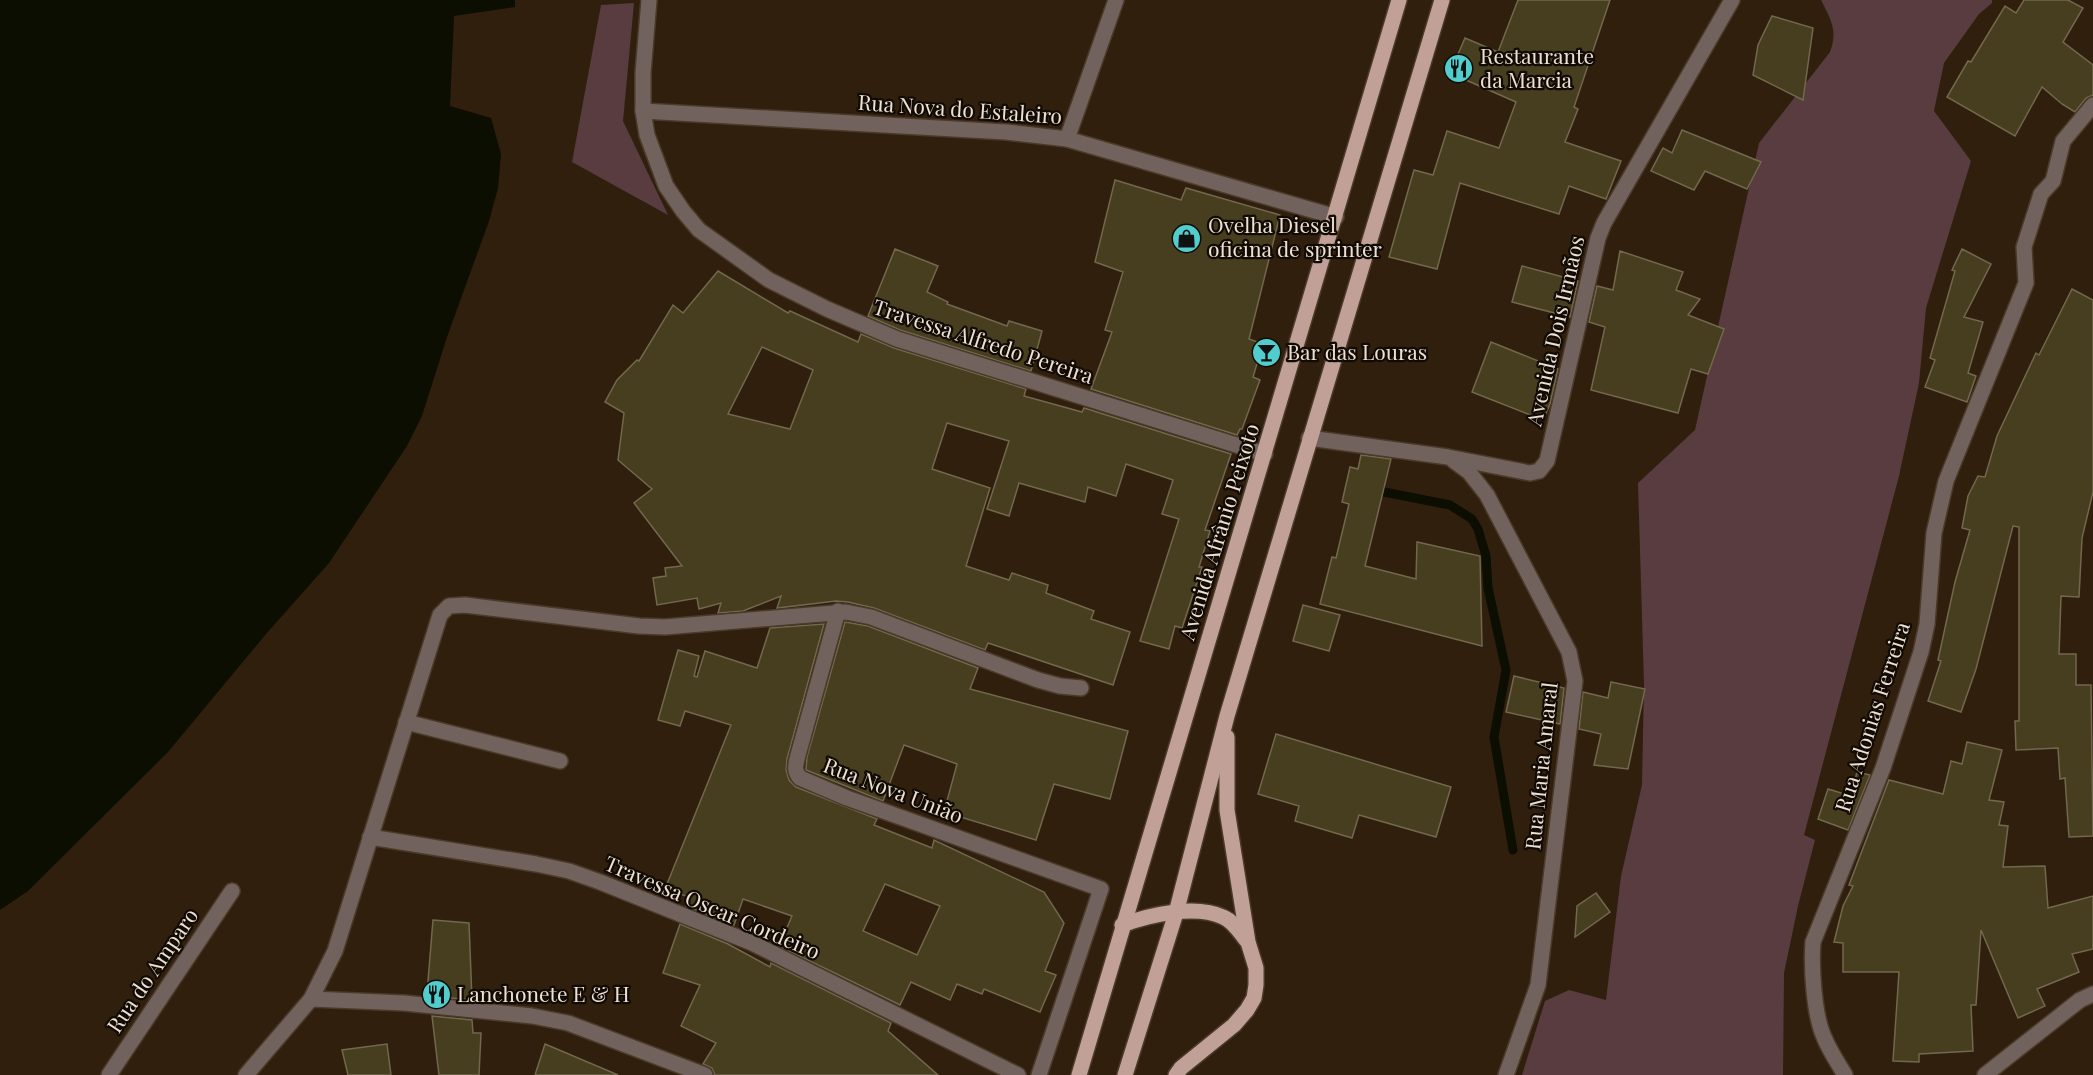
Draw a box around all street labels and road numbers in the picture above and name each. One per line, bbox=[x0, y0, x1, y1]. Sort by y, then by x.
street label: Rua Nova do Estaleiro bbox=[857, 87, 1063, 129]
street label: Avenida Dois Irmãos bbox=[1518, 233, 1590, 429]
street label: Travessa Alfredo Pereira bbox=[870, 291, 1098, 389]
street label: Avenida Afrânio Peixoto bbox=[1172, 420, 1264, 644]
street label: Rua Adonias Ferreira bbox=[1827, 617, 1915, 815]
street label: Rua Maria Amaral bbox=[1517, 681, 1563, 851]
street label: Rua Nova União bbox=[820, 750, 967, 829]
street label: Travessa Oscar Cordeiro bbox=[601, 848, 825, 964]
street label: Rua do Amparo bbox=[99, 902, 203, 1038]

